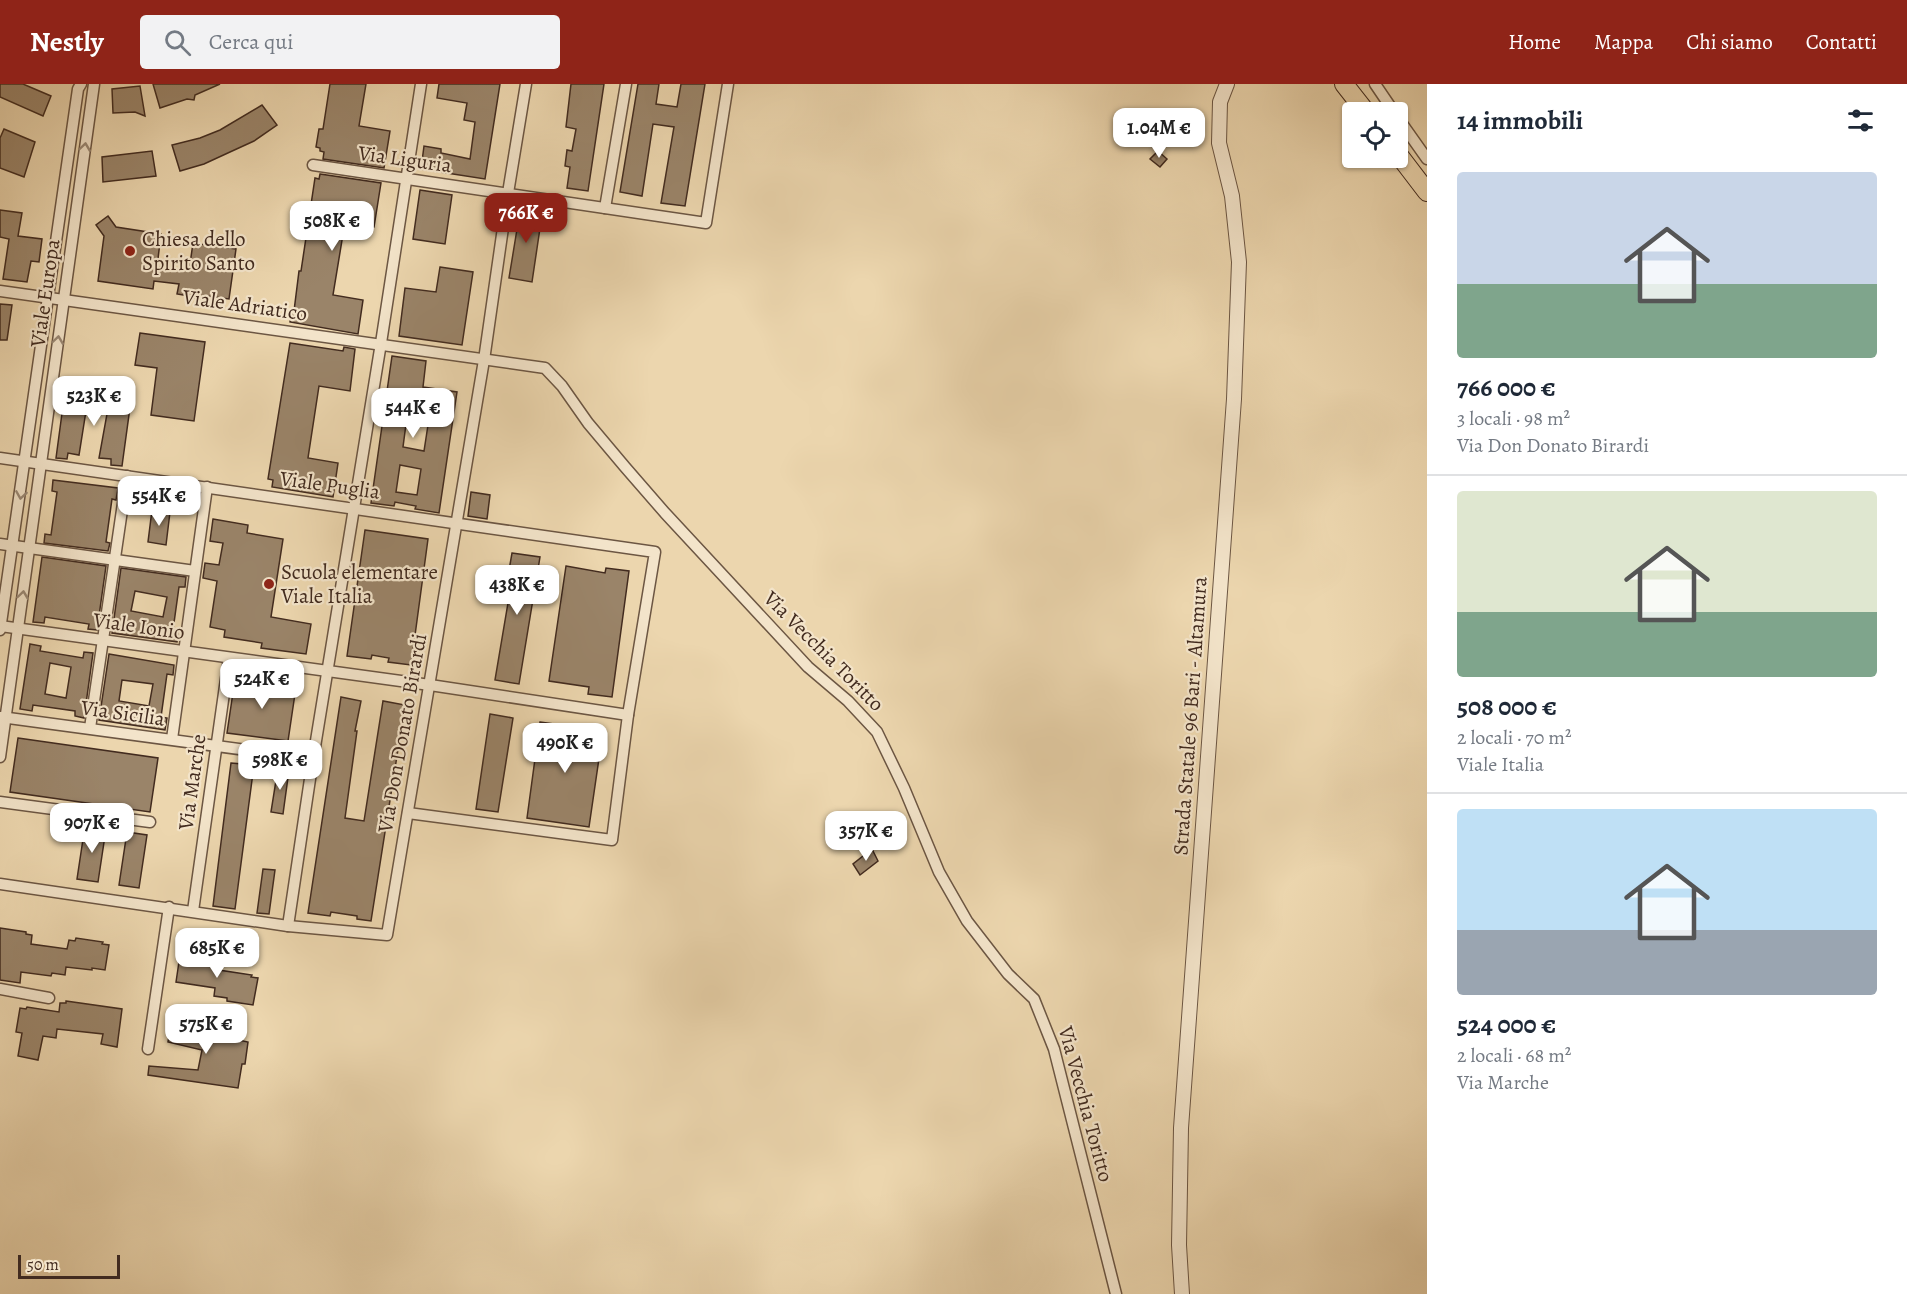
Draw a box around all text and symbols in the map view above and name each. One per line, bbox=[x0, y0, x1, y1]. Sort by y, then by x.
search box bbox=[140, 15, 560, 69]
text: Nestly bbox=[30, 23, 104, 61]
icon: search bbox=[161, 26, 194, 59]
text: Cerca qui bbox=[209, 27, 293, 57]
text: Home bbox=[1508, 28, 1561, 56]
text: Mappa bbox=[1594, 28, 1653, 56]
text: Chi siamo bbox=[1686, 28, 1773, 56]
text: Contatti bbox=[1806, 28, 1877, 56]
map controls bbox=[1342, 102, 1408, 168]
button: locate bbox=[1342, 102, 1408, 168]
text: 14 immobili bbox=[1457, 103, 1583, 138]
icon: filters bbox=[1844, 104, 1877, 137]
pin: 1.04M € bbox=[1104, 108, 1214, 159]
text: 1.04M € bbox=[1127, 114, 1191, 141]
street label: Via Liguria bbox=[355, 138, 454, 179]
one-way arrow bbox=[79, 142, 91, 151]
pin: 766K € bbox=[477, 193, 575, 244]
text: 766K € bbox=[498, 199, 554, 226]
pin: 508K € bbox=[283, 201, 381, 252]
text: 508K € bbox=[304, 207, 360, 234]
icon: home bbox=[1613, 211, 1721, 319]
place label: Chiesa dello Spirito Santo bbox=[142, 225, 255, 277]
street label: Viale Europa bbox=[23, 237, 66, 350]
marker: Chiesa dello Spirito Santo bbox=[123, 244, 137, 258]
street label: Viale Adriatico bbox=[180, 282, 309, 328]
one-way arrow bbox=[51, 335, 63, 344]
text: 766 000 € bbox=[1457, 370, 1556, 405]
pin: 523K € bbox=[45, 376, 143, 427]
text: 523K € bbox=[67, 382, 121, 409]
pin: 544K € bbox=[364, 388, 462, 439]
text: 544K € bbox=[385, 394, 441, 421]
text: 3 locali · 98 m² bbox=[1457, 405, 1570, 432]
text: Via Don Donato Birardi bbox=[1457, 432, 1649, 459]
street label: Viale Puglia bbox=[277, 464, 382, 506]
pin: 554K € bbox=[110, 476, 208, 527]
text: 554K € bbox=[132, 482, 186, 509]
one-way arrow bbox=[15, 490, 27, 499]
icon: home bbox=[1613, 530, 1721, 638]
place label: Scuola elementare Viale Italia bbox=[280, 558, 438, 610]
pin: 438K € bbox=[468, 565, 566, 616]
text: 438K € bbox=[489, 571, 545, 598]
street label: Strada Statale 96 Bari - Altamura bbox=[1166, 575, 1214, 856]
marker: Scuola elementare Viale Italia bbox=[262, 577, 276, 591]
street label: Via Vecchia Toritto bbox=[757, 584, 890, 717]
one-way arrow bbox=[17, 591, 29, 600]
street label: Viale Ionio bbox=[91, 606, 186, 646]
street label: Via Don Donato Birardi bbox=[371, 631, 433, 836]
pin: 524K € bbox=[213, 659, 311, 710]
text: 524K € bbox=[234, 665, 290, 692]
text: 508 000 € bbox=[1457, 689, 1557, 724]
street label: Via Sicilia bbox=[78, 693, 167, 733]
pin: 490K € bbox=[516, 723, 614, 774]
text: 2 locali · 70 m² bbox=[1457, 724, 1572, 751]
text: 490K € bbox=[537, 729, 593, 756]
street label: Via Marche bbox=[171, 732, 213, 833]
pin: 598K € bbox=[231, 740, 329, 791]
text: 598K € bbox=[252, 746, 308, 773]
text: Viale Italia bbox=[1457, 751, 1544, 778]
pin: 907K € bbox=[43, 803, 141, 854]
text: 907K € bbox=[64, 809, 120, 836]
pin: 357K € bbox=[817, 811, 915, 862]
text: 357K € bbox=[839, 817, 893, 844]
icon: home bbox=[1613, 848, 1721, 956]
pin: 685K € bbox=[168, 928, 266, 979]
text: 685K € bbox=[189, 934, 245, 961]
pin: 575K € bbox=[157, 1004, 255, 1055]
text: 524 000 € bbox=[1457, 1007, 1556, 1042]
text: 575K € bbox=[179, 1010, 233, 1037]
street label: Via Vecchia Toritto bbox=[1052, 1022, 1120, 1185]
text: 2 locali · 68 m² bbox=[1457, 1042, 1571, 1069]
text: Via Marche bbox=[1457, 1069, 1549, 1096]
scale bar bbox=[18, 1252, 120, 1280]
text: 50 m bbox=[27, 1254, 59, 1276]

